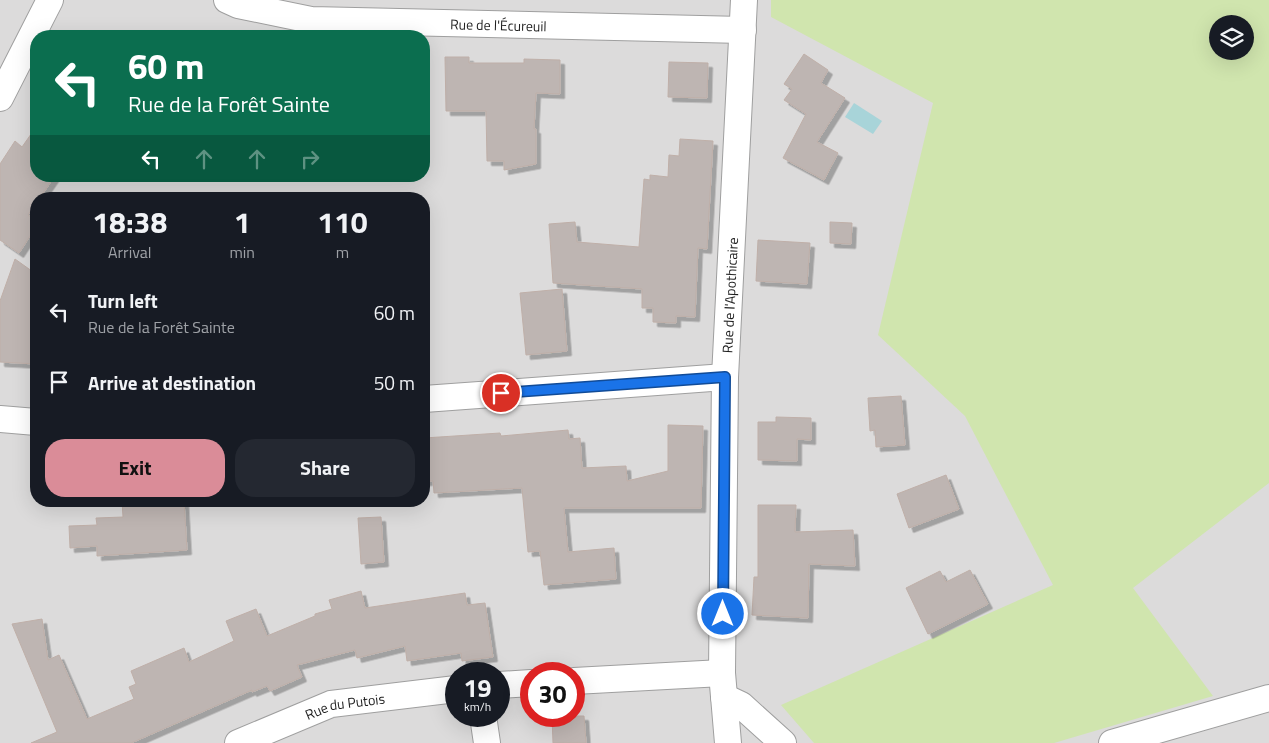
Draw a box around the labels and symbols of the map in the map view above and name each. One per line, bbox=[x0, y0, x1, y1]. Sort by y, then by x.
street label: Rue de l'Écureuil bbox=[450, 13, 547, 36]
street label: Rue de l'Apothicaire bbox=[716, 237, 743, 354]
pin bbox=[480, 372, 522, 414]
position arrow bbox=[696, 587, 748, 639]
speed limit sign: 30 bbox=[520, 662, 585, 727]
street label: Rue du Putois bbox=[301, 687, 386, 724]

